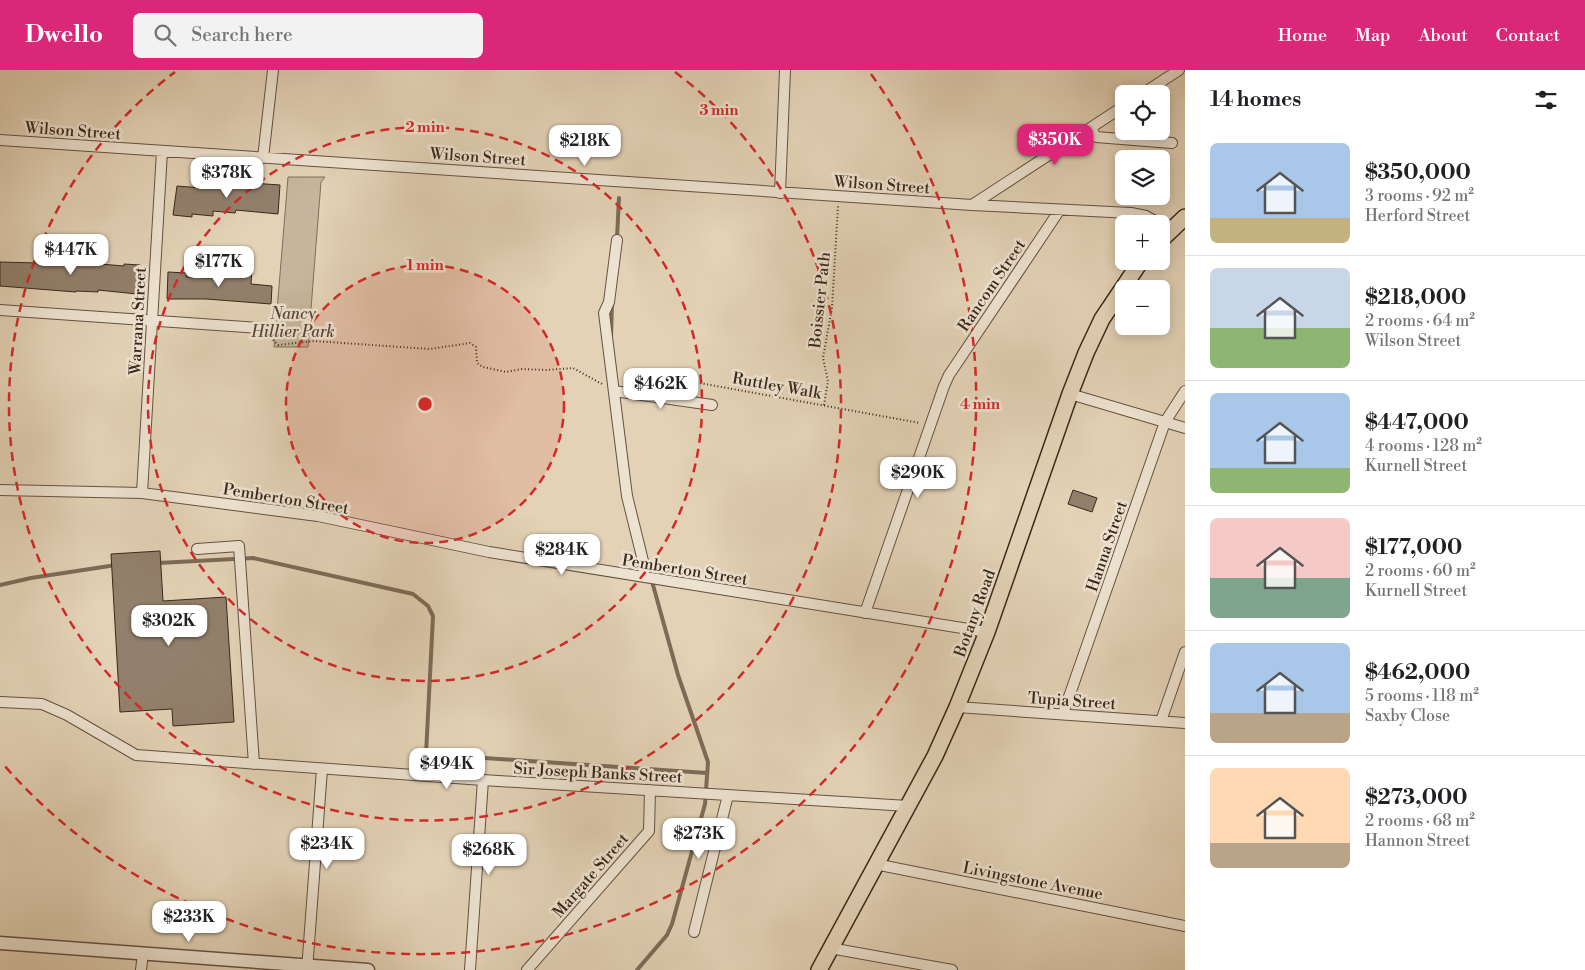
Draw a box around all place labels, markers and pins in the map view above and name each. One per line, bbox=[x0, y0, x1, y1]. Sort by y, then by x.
pin: $218K bbox=[550, 124, 620, 167]
pin: $350K bbox=[1020, 124, 1090, 166]
pin: $378K bbox=[192, 156, 262, 199]
pin: $447K bbox=[36, 234, 106, 276]
pin: $177K bbox=[184, 246, 254, 288]
pin: $462K bbox=[626, 368, 696, 410]
centre of rings bbox=[416, 395, 434, 413]
pin: $290K bbox=[883, 456, 953, 499]
pin: $284K bbox=[527, 534, 597, 576]
pin: $302K bbox=[134, 604, 204, 647]
pin: $494K bbox=[412, 748, 482, 790]
pin: $273K bbox=[664, 818, 734, 860]
pin: $234K bbox=[292, 828, 362, 870]
pin: $268K bbox=[454, 834, 524, 876]
pin: $233K bbox=[154, 900, 224, 943]

